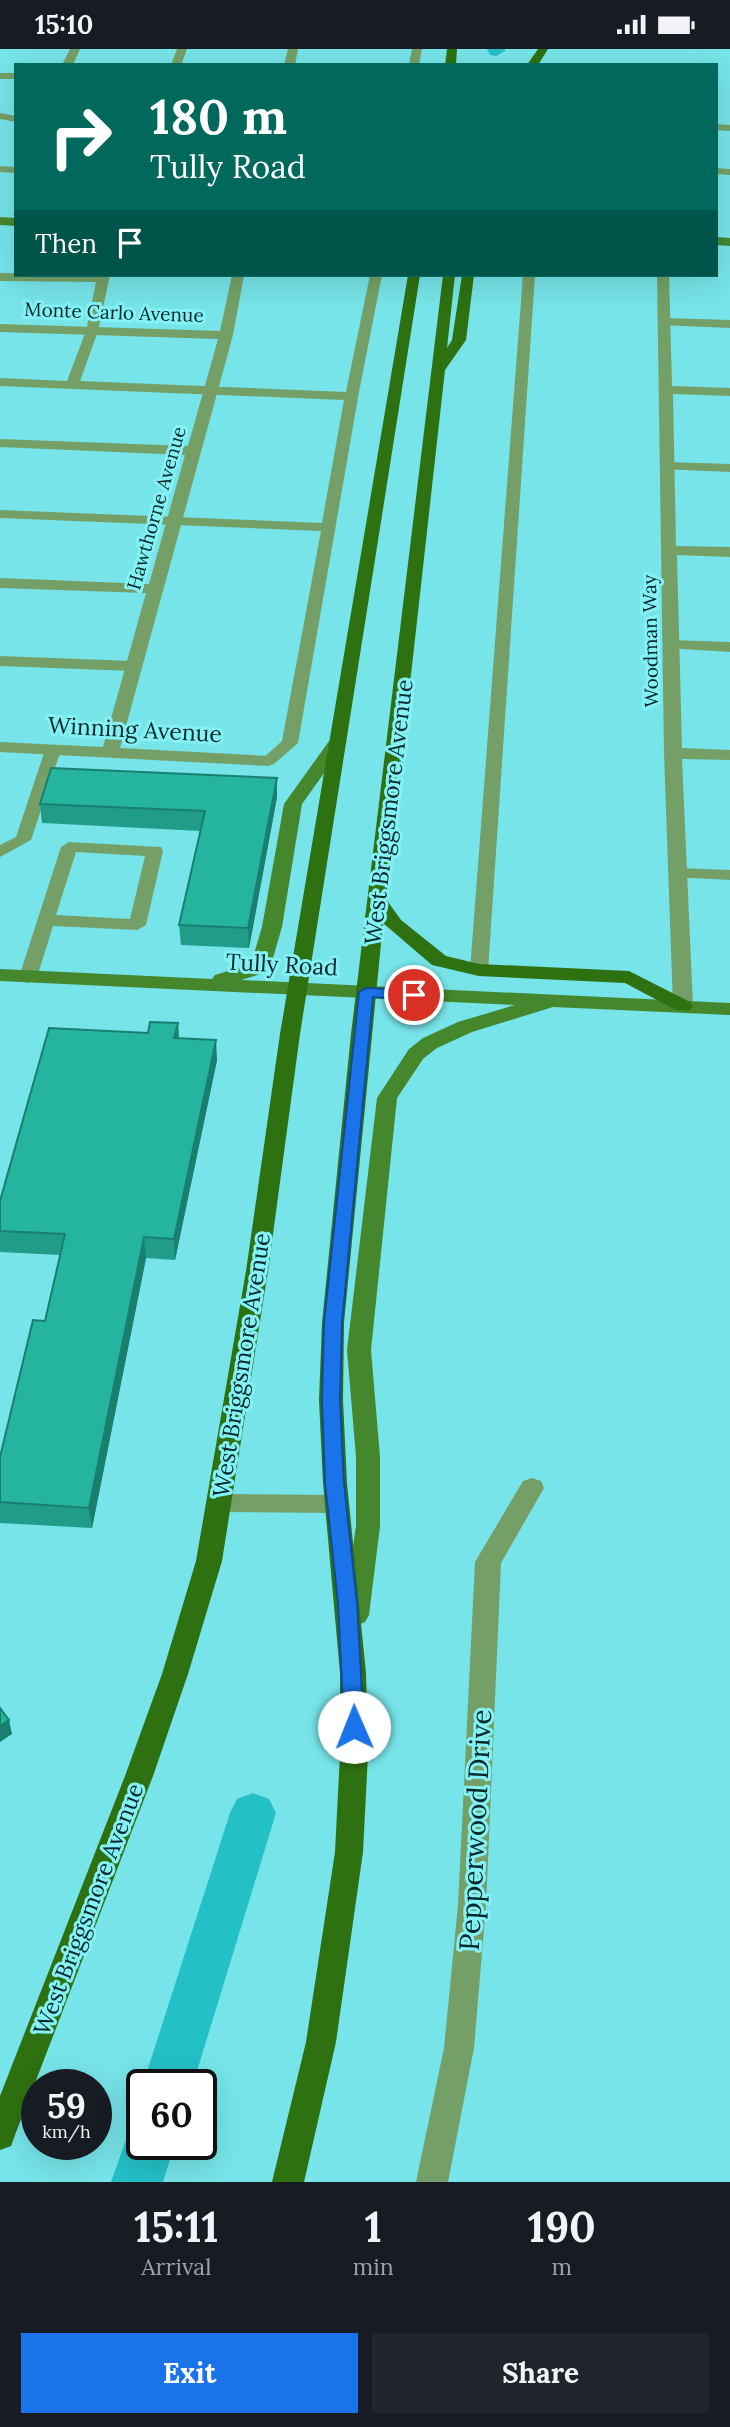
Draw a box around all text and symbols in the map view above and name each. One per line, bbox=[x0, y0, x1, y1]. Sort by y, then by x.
text: 15:10 bbox=[35, 8, 93, 41]
text: 180 m bbox=[150, 85, 287, 147]
icon: right bbox=[35, 91, 126, 182]
text: Tully Road bbox=[150, 146, 306, 187]
icon: arrive bbox=[111, 224, 149, 262]
text: Then bbox=[35, 227, 97, 260]
street label: Monte Carlo Avenue bbox=[24, 297, 204, 327]
street label: Hawthorne Avenue bbox=[121, 424, 191, 592]
street label: Woodman Way bbox=[637, 574, 663, 708]
street label: West Briggsmore Avenue bbox=[357, 678, 419, 946]
street label: Winning Avenue bbox=[47, 710, 223, 748]
street label: Tully Road bbox=[225, 947, 339, 981]
pin bbox=[384, 965, 444, 1025]
icon: arrive bbox=[395, 976, 433, 1014]
street label: West Briggsmore Avenue bbox=[206, 1231, 276, 1499]
position arrow bbox=[317, 1690, 391, 1764]
street label: Pepperwood Drive bbox=[451, 1708, 499, 1952]
street label: West Briggsmore Avenue bbox=[27, 1779, 149, 2039]
speed limit sign: 60 bbox=[126, 2069, 217, 2160]
text: 59 bbox=[47, 2083, 86, 2128]
text: km/h bbox=[42, 2120, 91, 2143]
text: 15:11 bbox=[134, 2200, 219, 2254]
text: 1 bbox=[365, 2200, 382, 2254]
text: 190 bbox=[528, 2200, 596, 2254]
text: Arrival bbox=[141, 2252, 211, 2281]
text: min bbox=[353, 2252, 394, 2281]
text: m bbox=[552, 2252, 572, 2281]
button: Exit bbox=[21, 2333, 358, 2413]
button: Share bbox=[372, 2333, 709, 2413]

